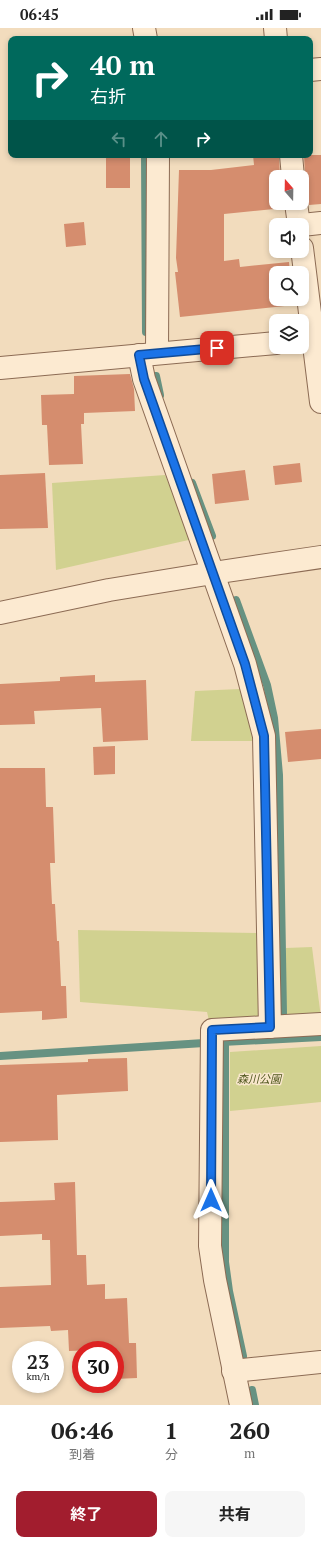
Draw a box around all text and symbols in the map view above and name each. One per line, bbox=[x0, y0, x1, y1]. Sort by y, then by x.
text: 06:45 bbox=[20, 4, 59, 24]
text: 40 m bbox=[90, 46, 155, 83]
icon: right bbox=[24, 52, 76, 104]
text: 右折 bbox=[90, 84, 126, 108]
icon: left bbox=[108, 128, 130, 150]
icon: ahead bbox=[150, 128, 172, 150]
icon: right bbox=[192, 128, 214, 150]
north arrow bbox=[269, 170, 309, 210]
map controls bbox=[269, 170, 309, 354]
button: sound bbox=[269, 218, 309, 258]
button: search bbox=[269, 266, 309, 306]
button: layers bbox=[269, 314, 309, 354]
pin bbox=[200, 331, 234, 365]
icon: arrive bbox=[206, 337, 228, 359]
park label: 森川公園 bbox=[237, 1072, 283, 1086]
position arrow bbox=[190, 1179, 232, 1221]
speed limit sign: 30 bbox=[72, 1341, 124, 1393]
text: 23 bbox=[27, 1348, 49, 1375]
text: km/h bbox=[26, 1370, 50, 1383]
text: 06:46 bbox=[51, 1414, 114, 1446]
text: 1 bbox=[165, 1414, 178, 1446]
text: 260 bbox=[229, 1414, 270, 1446]
text: m bbox=[244, 1444, 255, 1462]
text: 到着 bbox=[69, 1445, 95, 1463]
text: 分 bbox=[165, 1445, 178, 1463]
button: 終了 bbox=[16, 1491, 157, 1537]
button: 共有 bbox=[165, 1491, 305, 1537]

